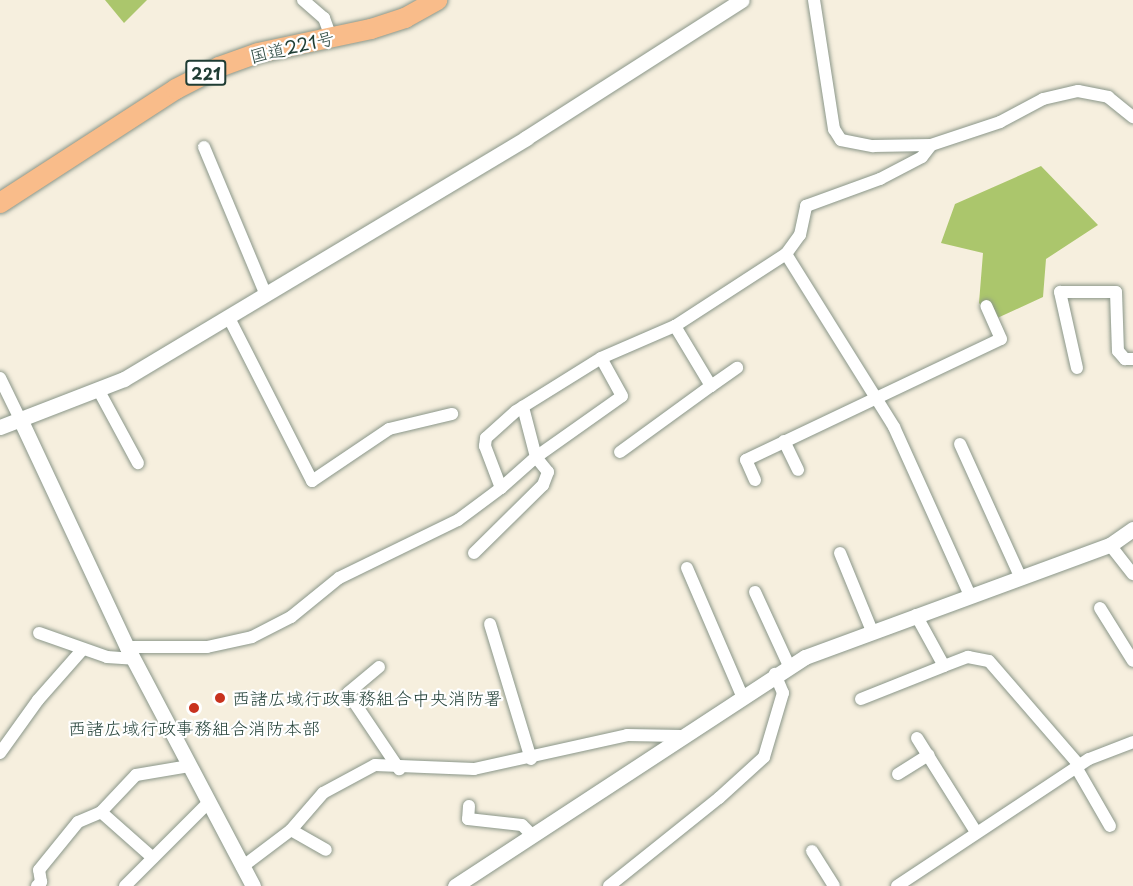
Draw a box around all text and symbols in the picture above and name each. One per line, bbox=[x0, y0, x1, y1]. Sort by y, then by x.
street label: 国道221号 bbox=[248, 27, 336, 67]
road number: 221 bbox=[185, 60, 227, 86]
place label: 西諸広域行政事務組合中央消防署 bbox=[232, 687, 502, 709]
marker: 西諸広域行政事務組合中央消防署 bbox=[213, 691, 227, 705]
marker: 西諸広域行政事務組合消防本部 bbox=[187, 701, 201, 715]
place label: 西諸広域行政事務組合消防本部 bbox=[68, 717, 320, 739]

